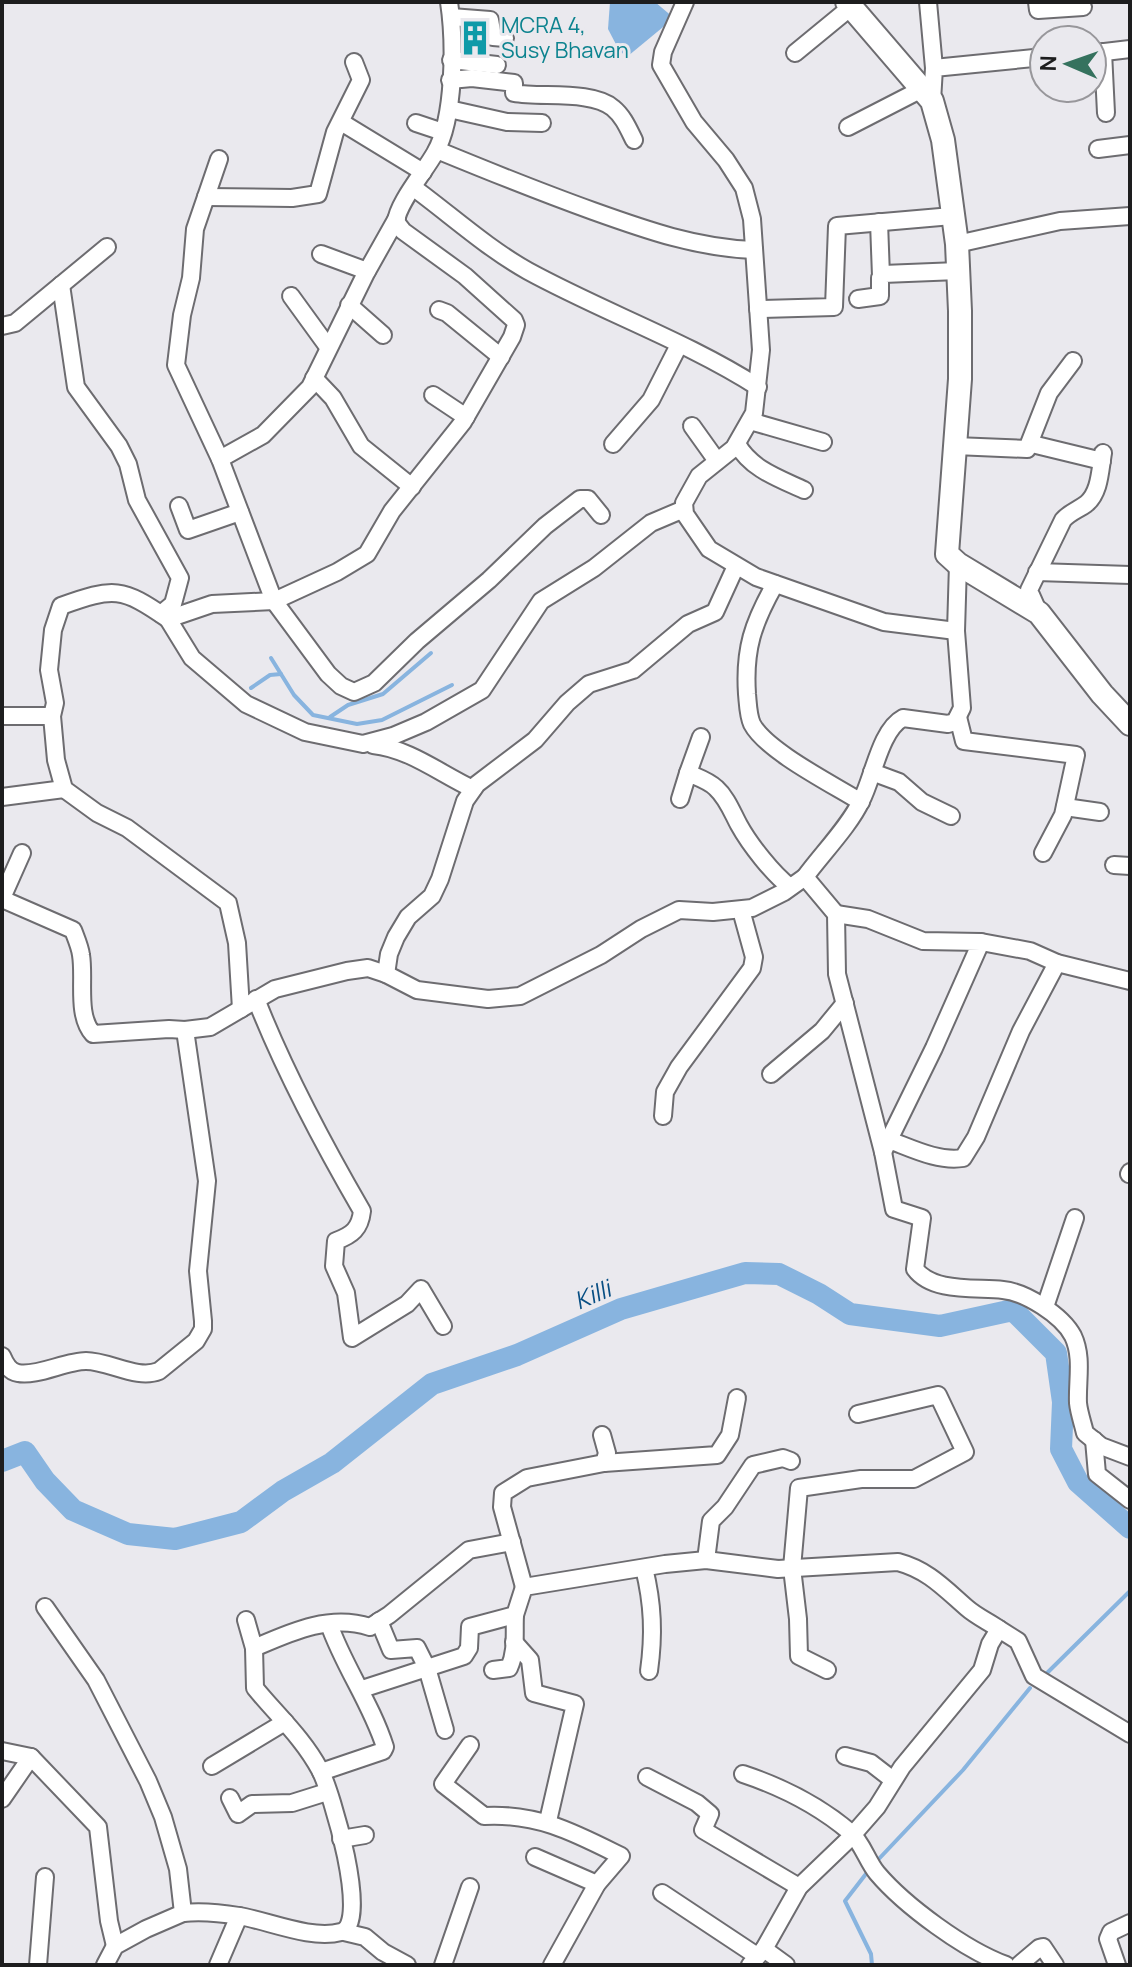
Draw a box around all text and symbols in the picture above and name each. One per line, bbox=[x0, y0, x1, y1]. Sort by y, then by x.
place label: MCRA 4, Susy Bhavan bbox=[501, 10, 629, 65]
building icon: MCRA 4, Susy Bhavan bbox=[456, 19, 494, 57]
north arrow bbox=[1028, 24, 1108, 104]
text: N bbox=[1033, 55, 1063, 72]
water label: Killi bbox=[569, 1270, 618, 1316]

